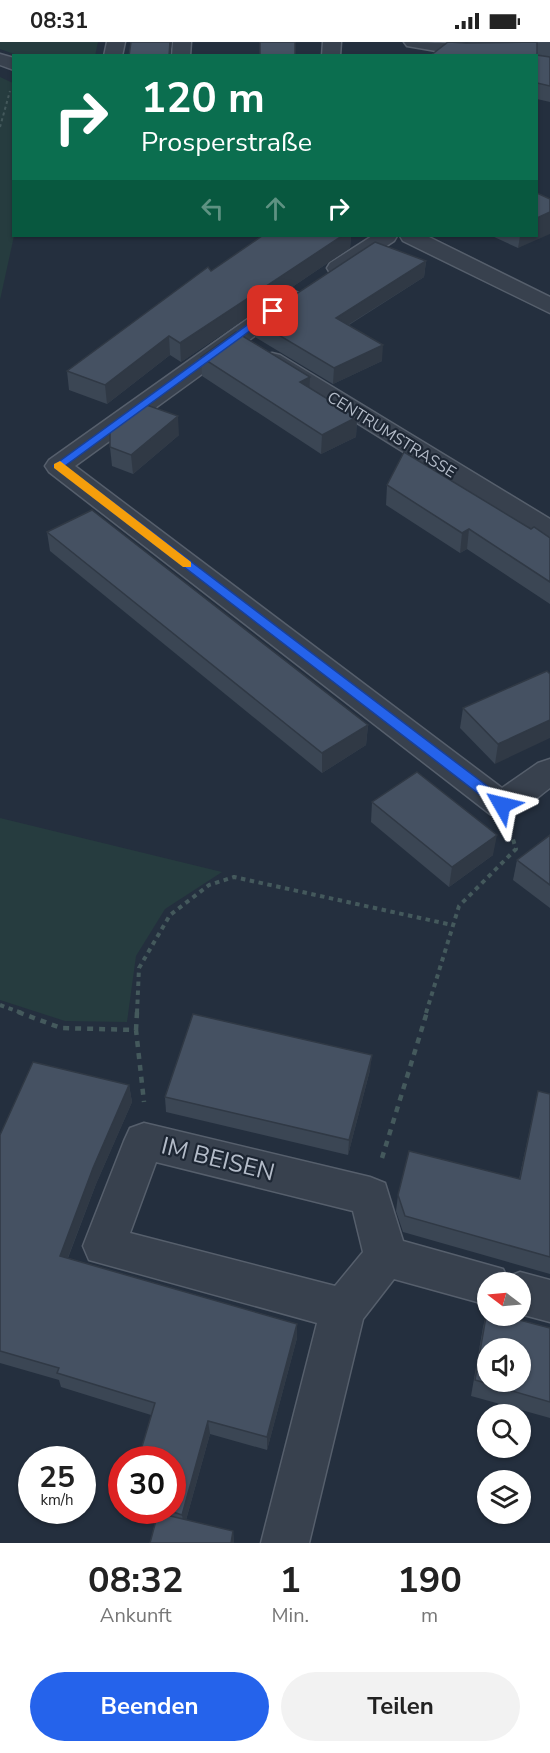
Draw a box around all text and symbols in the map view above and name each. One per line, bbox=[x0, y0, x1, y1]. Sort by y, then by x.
text: 08:31 bbox=[30, 6, 88, 36]
text: 120 m bbox=[141, 70, 265, 127]
icon: right bbox=[42, 78, 120, 156]
text: Prosperstraße bbox=[141, 124, 312, 161]
icon: left bbox=[196, 192, 229, 225]
icon: ahead bbox=[259, 192, 292, 225]
icon: right bbox=[322, 192, 355, 225]
pin bbox=[247, 285, 298, 336]
icon: arrive bbox=[256, 294, 289, 327]
street label: CENTRUMSTRASSE bbox=[323, 386, 460, 483]
position arrow bbox=[470, 773, 534, 837]
street label: IM BEISEN bbox=[158, 1129, 278, 1189]
north arrow bbox=[477, 1272, 531, 1326]
map controls bbox=[477, 1272, 531, 1524]
button: sound bbox=[477, 1338, 531, 1392]
button: search bbox=[477, 1404, 531, 1458]
speed limit sign: 30 bbox=[108, 1446, 186, 1524]
text: 25 bbox=[39, 1457, 75, 1498]
button: layers bbox=[477, 1470, 531, 1524]
text: km/h bbox=[40, 1490, 74, 1510]
text: 08:32 bbox=[88, 1556, 183, 1605]
text: 1 bbox=[279, 1556, 301, 1605]
text: 190 bbox=[397, 1556, 462, 1605]
text: Ankunft bbox=[100, 1602, 172, 1629]
text: Min. bbox=[271, 1602, 309, 1629]
text: m bbox=[421, 1602, 438, 1629]
button: Beenden bbox=[30, 1672, 269, 1741]
button: Teilen bbox=[281, 1672, 520, 1741]

